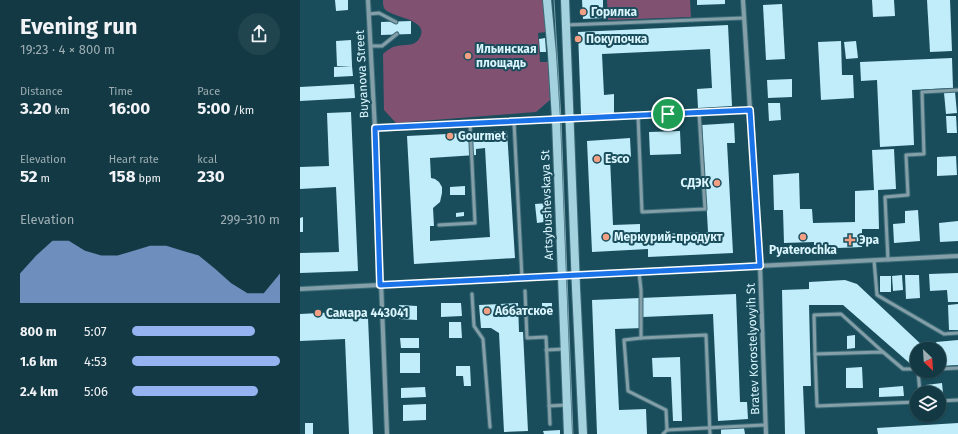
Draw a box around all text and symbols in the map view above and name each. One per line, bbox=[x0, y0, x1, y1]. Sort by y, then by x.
place label: Горилка bbox=[591, 5, 637, 19]
marker: Горилка bbox=[578, 7, 588, 17]
text: Evening run bbox=[20, 13, 137, 40]
button: share bbox=[238, 13, 280, 55]
street label: Buyanova Street bbox=[353, 29, 371, 119]
place label: Покупочка bbox=[586, 32, 648, 46]
marker: Покупочка bbox=[573, 34, 583, 44]
text: 19:23 · 4 × 800 m bbox=[20, 42, 115, 57]
place label: Ильинская площадь bbox=[476, 42, 537, 70]
marker: Ильинская площадь bbox=[463, 51, 473, 61]
text: Distance bbox=[20, 85, 63, 98]
text: Time bbox=[109, 85, 133, 98]
text: Pace bbox=[197, 85, 220, 98]
pin bbox=[651, 97, 685, 131]
text: 3.20 bbox=[20, 98, 52, 119]
text: 16:00 bbox=[109, 98, 150, 119]
text: 5:00 bbox=[197, 98, 230, 119]
icon: arrive bbox=[657, 103, 679, 125]
text: km bbox=[52, 104, 70, 117]
text: /km bbox=[230, 104, 254, 117]
place label: Gourmet bbox=[458, 129, 506, 143]
marker: Gourmet bbox=[445, 131, 455, 141]
street label: Artsybushevskaya St bbox=[538, 149, 556, 260]
place label: Esco bbox=[605, 152, 630, 166]
text: Elevation bbox=[20, 153, 66, 166]
text: Heart rate bbox=[109, 153, 159, 166]
text: kcal bbox=[197, 153, 217, 166]
marker: Esco bbox=[592, 154, 602, 164]
text: 52 bbox=[20, 166, 38, 187]
text: 158 bbox=[109, 166, 136, 187]
text: 230 bbox=[197, 166, 225, 187]
text: m bbox=[38, 172, 50, 185]
text: bpm bbox=[136, 172, 161, 185]
place label: СДЭК bbox=[681, 176, 710, 190]
marker: СДЭК bbox=[712, 178, 722, 188]
text: Elevation bbox=[20, 212, 74, 227]
text: 299–310 m bbox=[220, 212, 280, 227]
place label: Меркурий-продукт bbox=[614, 230, 723, 244]
marker: Меркурий-продукт bbox=[601, 232, 611, 242]
marker: Pyaterochka bbox=[798, 232, 808, 242]
place label: Эра bbox=[859, 233, 880, 247]
marker: Эра bbox=[844, 234, 856, 246]
place label: Pyaterochka bbox=[769, 243, 837, 257]
street label: Bratev Korostelyovyih St bbox=[744, 282, 762, 415]
place label: Аббатское bbox=[494, 304, 554, 318]
place label: Самара 443041 bbox=[326, 306, 409, 320]
marker: Аббатское bbox=[482, 306, 492, 316]
marker: Самара 443041 bbox=[313, 308, 323, 318]
text: 800 m bbox=[20, 324, 57, 339]
text: 5:07 bbox=[84, 324, 106, 339]
north arrow bbox=[910, 342, 946, 378]
map controls bbox=[910, 342, 946, 422]
text: 1.6 km bbox=[20, 354, 58, 369]
text: 4:53 bbox=[84, 354, 107, 369]
text: 2.4 km bbox=[20, 384, 58, 399]
text: 5:06 bbox=[84, 384, 108, 399]
button: layers bbox=[910, 386, 946, 422]

